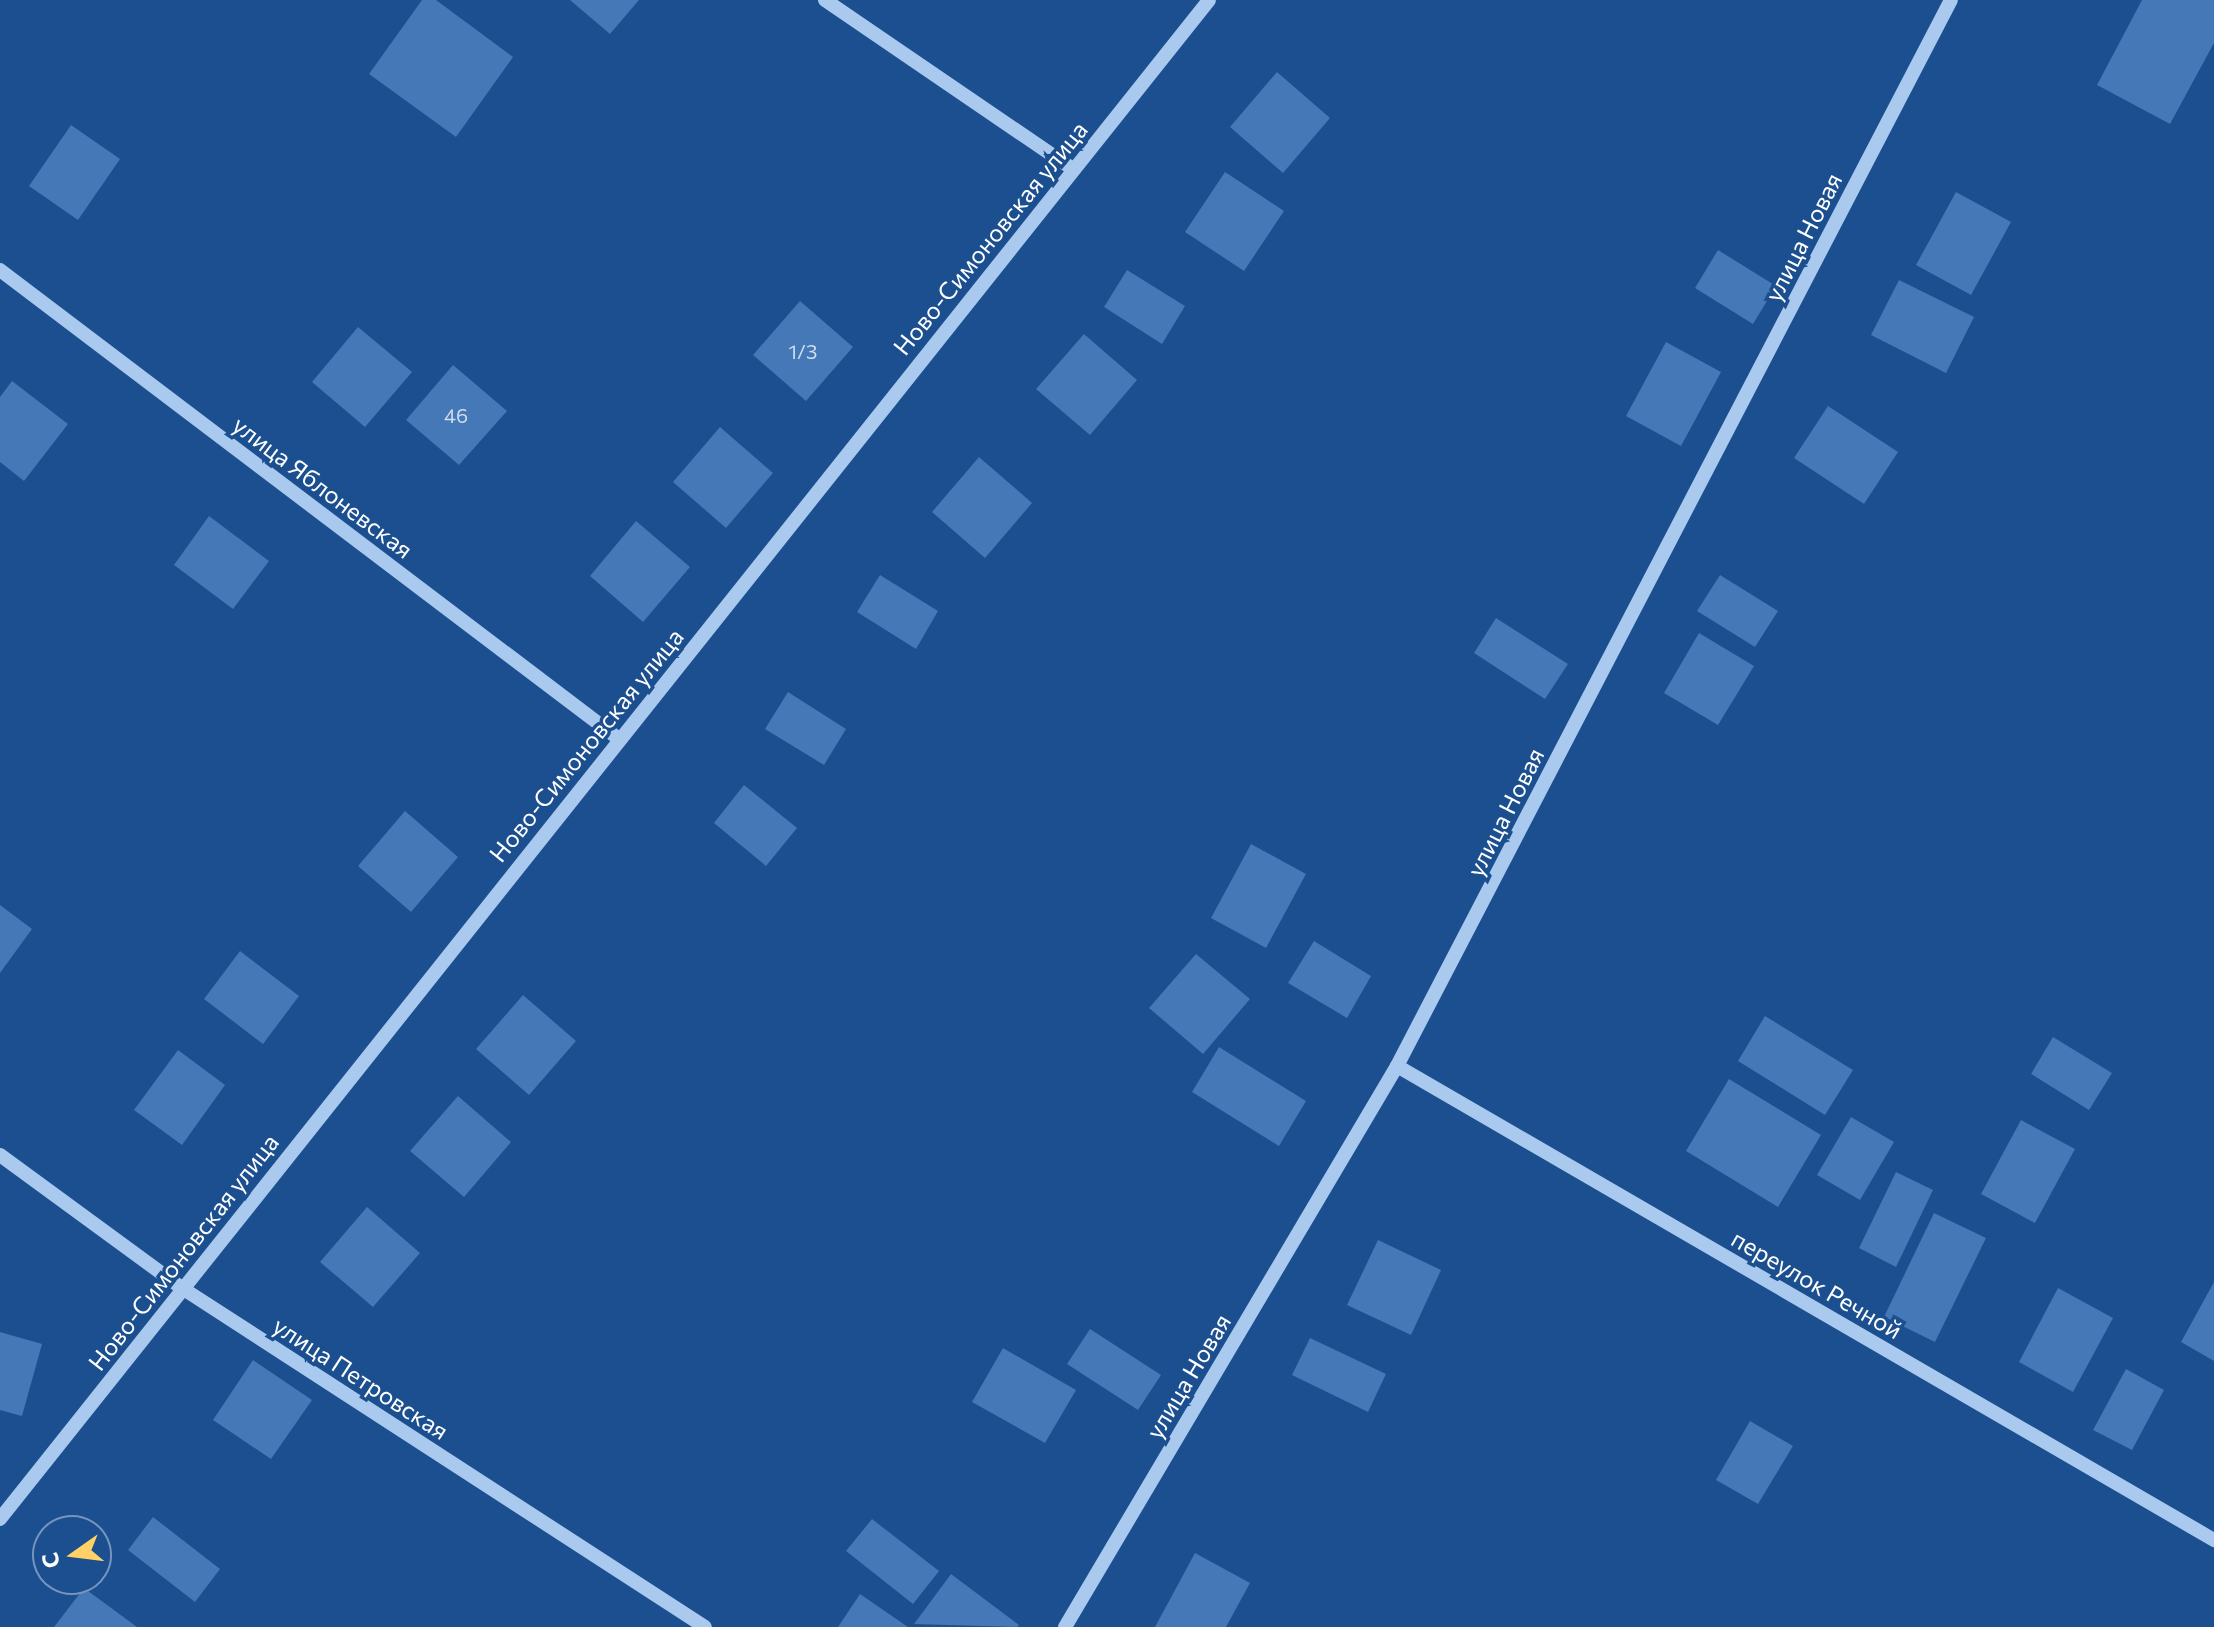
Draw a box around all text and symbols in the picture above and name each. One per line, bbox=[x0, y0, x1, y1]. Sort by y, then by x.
street label: Ново-Симоновская улица bbox=[887, 116, 1093, 360]
street label: улица Новая bbox=[1758, 168, 1848, 306]
house number: 1/3 bbox=[789, 339, 817, 363]
house number: 46 bbox=[444, 403, 468, 427]
street label: улица Яблоневская bbox=[227, 410, 419, 564]
street label: Ново-Симоновская улица bbox=[483, 623, 689, 867]
street label: улица Новая bbox=[1460, 743, 1550, 881]
street label: Ново-Симоновская улица bbox=[82, 1128, 284, 1376]
street label: переулок Речной bbox=[1727, 1224, 1907, 1344]
street label: улица Новая bbox=[1140, 1308, 1236, 1444]
street label: улица Петровская bbox=[268, 1311, 454, 1445]
north arrow bbox=[32, 1515, 112, 1595]
text: С bbox=[35, 1550, 65, 1571]

